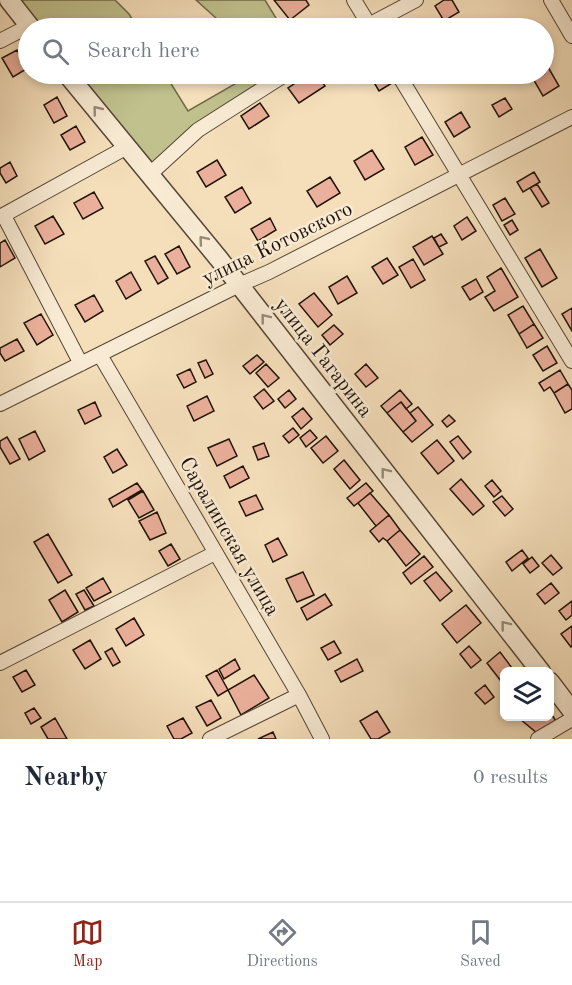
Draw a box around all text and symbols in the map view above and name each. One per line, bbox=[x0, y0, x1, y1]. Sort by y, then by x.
search box bbox=[18, 18, 554, 84]
icon: search bbox=[39, 35, 72, 68]
text: Search here bbox=[87, 40, 200, 62]
one-way arrow bbox=[94, 106, 105, 117]
street label: улица Котовского bbox=[199, 199, 356, 290]
one-way arrow bbox=[199, 236, 210, 247]
street label: улица Гагарина bbox=[270, 294, 376, 422]
one-way arrow bbox=[261, 314, 272, 325]
street label: Саралинская улица bbox=[175, 454, 283, 620]
one-way arrow bbox=[382, 467, 393, 478]
one-way arrow bbox=[502, 621, 513, 632]
map controls bbox=[500, 667, 554, 721]
button: layers bbox=[500, 667, 554, 721]
text: Nearby bbox=[24, 765, 108, 791]
text: 0 results bbox=[473, 768, 548, 788]
tab: Map bbox=[71, 916, 104, 972]
tab: Directions bbox=[247, 916, 318, 972]
tab: Saved bbox=[460, 916, 501, 972]

